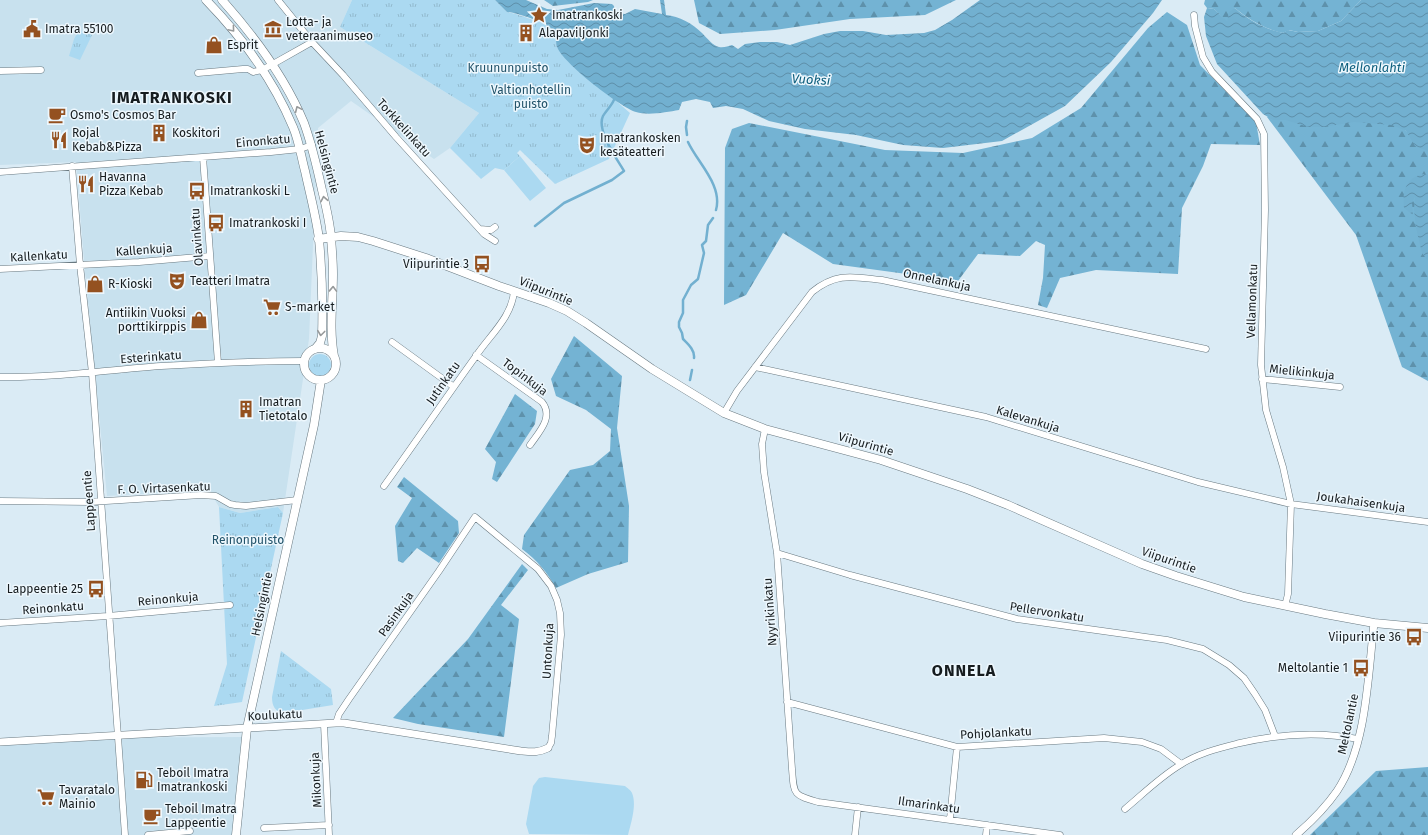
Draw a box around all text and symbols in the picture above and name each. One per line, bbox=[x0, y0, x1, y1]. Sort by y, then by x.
place icon: Imatrankoski bbox=[529, 5, 549, 25]
place label: Imatrankoski bbox=[552, 8, 623, 22]
place label: Lotta- ja veteraanimuseo bbox=[286, 15, 373, 43]
public building icon: Imatra 55100 bbox=[22, 19, 42, 39]
museum icon: Lotta- ja veteraanimuseo bbox=[263, 19, 283, 39]
place label: Imatra 55100 bbox=[45, 22, 114, 36]
building icon: Alapaviljonki bbox=[516, 23, 536, 43]
one-way arrow bbox=[228, 24, 235, 32]
place label: Alapaviljonki bbox=[539, 26, 609, 40]
shop icon: Esprit bbox=[204, 35, 224, 55]
place label: Esprit bbox=[227, 38, 259, 52]
water label: Mellonlahti bbox=[1339, 60, 1405, 75]
park label: Kruununpuisto bbox=[468, 61, 548, 75]
water label: Vuoksi bbox=[791, 71, 831, 88]
park label: Valtionhotellin puisto bbox=[491, 83, 571, 111]
district label: IMATRANKOSKI bbox=[111, 88, 233, 107]
street label: Torkkelinkatu bbox=[374, 96, 434, 160]
cafe icon: Osmo's Cosmos Bar bbox=[47, 105, 67, 125]
one-way arrow bbox=[294, 106, 302, 113]
place label: Osmo's Cosmos Bar bbox=[70, 108, 176, 122]
building icon: Koskitori bbox=[149, 123, 169, 143]
place label: Rojal Kebab&Pizza bbox=[72, 126, 142, 154]
place label: Koskitori bbox=[172, 126, 220, 140]
street label: Helsingintie bbox=[312, 129, 342, 195]
restaurant icon: Rojal Kebab&Pizza bbox=[49, 130, 69, 150]
place label: Imatrankosken kesäteatteri bbox=[600, 131, 681, 159]
street label: Einonkatu bbox=[235, 132, 291, 150]
theatre icon: Imatrankosken kesäteatteri bbox=[577, 135, 597, 155]
place label: Havanna Pizza Kebab bbox=[99, 170, 163, 198]
restaurant icon: Havanna Pizza Kebab bbox=[76, 174, 96, 194]
bus stop icon: Imatrankoski L bbox=[187, 181, 207, 201]
place label: Imatrankoski L bbox=[210, 184, 290, 198]
one-way arrow bbox=[320, 196, 329, 202]
street label: Olavinkatu bbox=[188, 207, 206, 267]
bus stop icon: Imatrankoski I bbox=[206, 213, 226, 233]
place label: Imatrankoski I bbox=[229, 216, 306, 230]
street label: Kallenkuja bbox=[115, 241, 173, 259]
street label: Kallenkatu bbox=[10, 247, 68, 265]
bus stop icon: Viipurintie 3 bbox=[472, 254, 492, 274]
place label: Viipurintie 3 bbox=[403, 257, 469, 271]
street label: Vellamonkatu bbox=[1244, 264, 1260, 338]
street label: Onnelankuja bbox=[902, 266, 972, 294]
theatre icon: Teatteri Imatra bbox=[167, 271, 187, 291]
shop icon: R-Kioski bbox=[85, 274, 105, 294]
place label: Teatteri Imatra bbox=[190, 274, 270, 288]
street label: Viipurintie bbox=[517, 274, 575, 308]
place label: R-Kioski bbox=[108, 277, 152, 291]
one-way arrow bbox=[328, 286, 337, 292]
supermarket icon: S-market bbox=[262, 297, 282, 317]
place label: S-market bbox=[285, 300, 335, 314]
place label: Antiikin Vuoksi porttikirppis bbox=[106, 306, 186, 334]
shop icon: Antiikin Vuoksi porttikirppis bbox=[189, 310, 209, 330]
one-way arrow bbox=[317, 330, 326, 336]
street label: Esterinkatu bbox=[120, 348, 182, 366]
street label: Topinkuja bbox=[500, 355, 550, 399]
street label: Jutinkatu bbox=[423, 359, 463, 407]
street label: Mielikinkuja bbox=[1269, 362, 1335, 382]
place label: Imatran Tietotalo bbox=[259, 395, 307, 423]
building icon: Imatran Tietotalo bbox=[236, 399, 256, 419]
street label: Kalevankuja bbox=[995, 403, 1061, 435]
street label: Viipurintie bbox=[837, 429, 895, 459]
street label: Lappeentie bbox=[80, 470, 98, 532]
street label: F. O. Virtasenkatu bbox=[117, 479, 211, 497]
street label: Joukahaisenkuja bbox=[1316, 489, 1406, 515]
park label: Reinonpuisto bbox=[212, 533, 284, 547]
street label: Viipurintie bbox=[1140, 544, 1198, 576]
street label: Helsingintie bbox=[248, 571, 276, 637]
street label: Nyyrikinkatu bbox=[761, 577, 779, 647]
bus stop icon: Lappeentie 25 bbox=[86, 579, 106, 599]
place label: Lappeentie 25 bbox=[7, 582, 83, 596]
street label: Reinonkuja bbox=[137, 589, 199, 609]
street label: Pasinkuja bbox=[375, 589, 417, 639]
street label: Reinonkatu bbox=[22, 599, 84, 617]
street label: Pellervonkatu bbox=[1009, 599, 1085, 625]
street label: Untonkuja bbox=[540, 623, 556, 679]
bus stop icon: Viipurintie 36 bbox=[1404, 627, 1424, 647]
place label: Viipurintie 36 bbox=[1329, 630, 1401, 644]
bus stop icon: Meltolantie 1 bbox=[1351, 658, 1371, 678]
district label: ONNELA bbox=[932, 661, 996, 680]
place label: Meltolantie 1 bbox=[1278, 661, 1348, 675]
street label: Meltolantie bbox=[1335, 692, 1361, 756]
street label: Koulukatu bbox=[247, 707, 303, 723]
street label: Pohjolankatu bbox=[960, 724, 1032, 742]
street label: Mikonkuja bbox=[308, 752, 324, 808]
place label: Teboil Imatra Imatrankoski bbox=[157, 766, 229, 794]
fuel station icon: Teboil Imatra Imatrankoski bbox=[134, 770, 154, 790]
place label: Tavaratalo Mainio bbox=[59, 783, 115, 811]
supermarket icon: Tavaratalo Mainio bbox=[36, 787, 56, 807]
street label: Ilmarinkatu bbox=[897, 794, 961, 816]
place label: Teboil Imatra Lappeentie bbox=[165, 802, 237, 830]
cafe icon: Teboil Imatra Lappeentie bbox=[142, 806, 162, 826]

